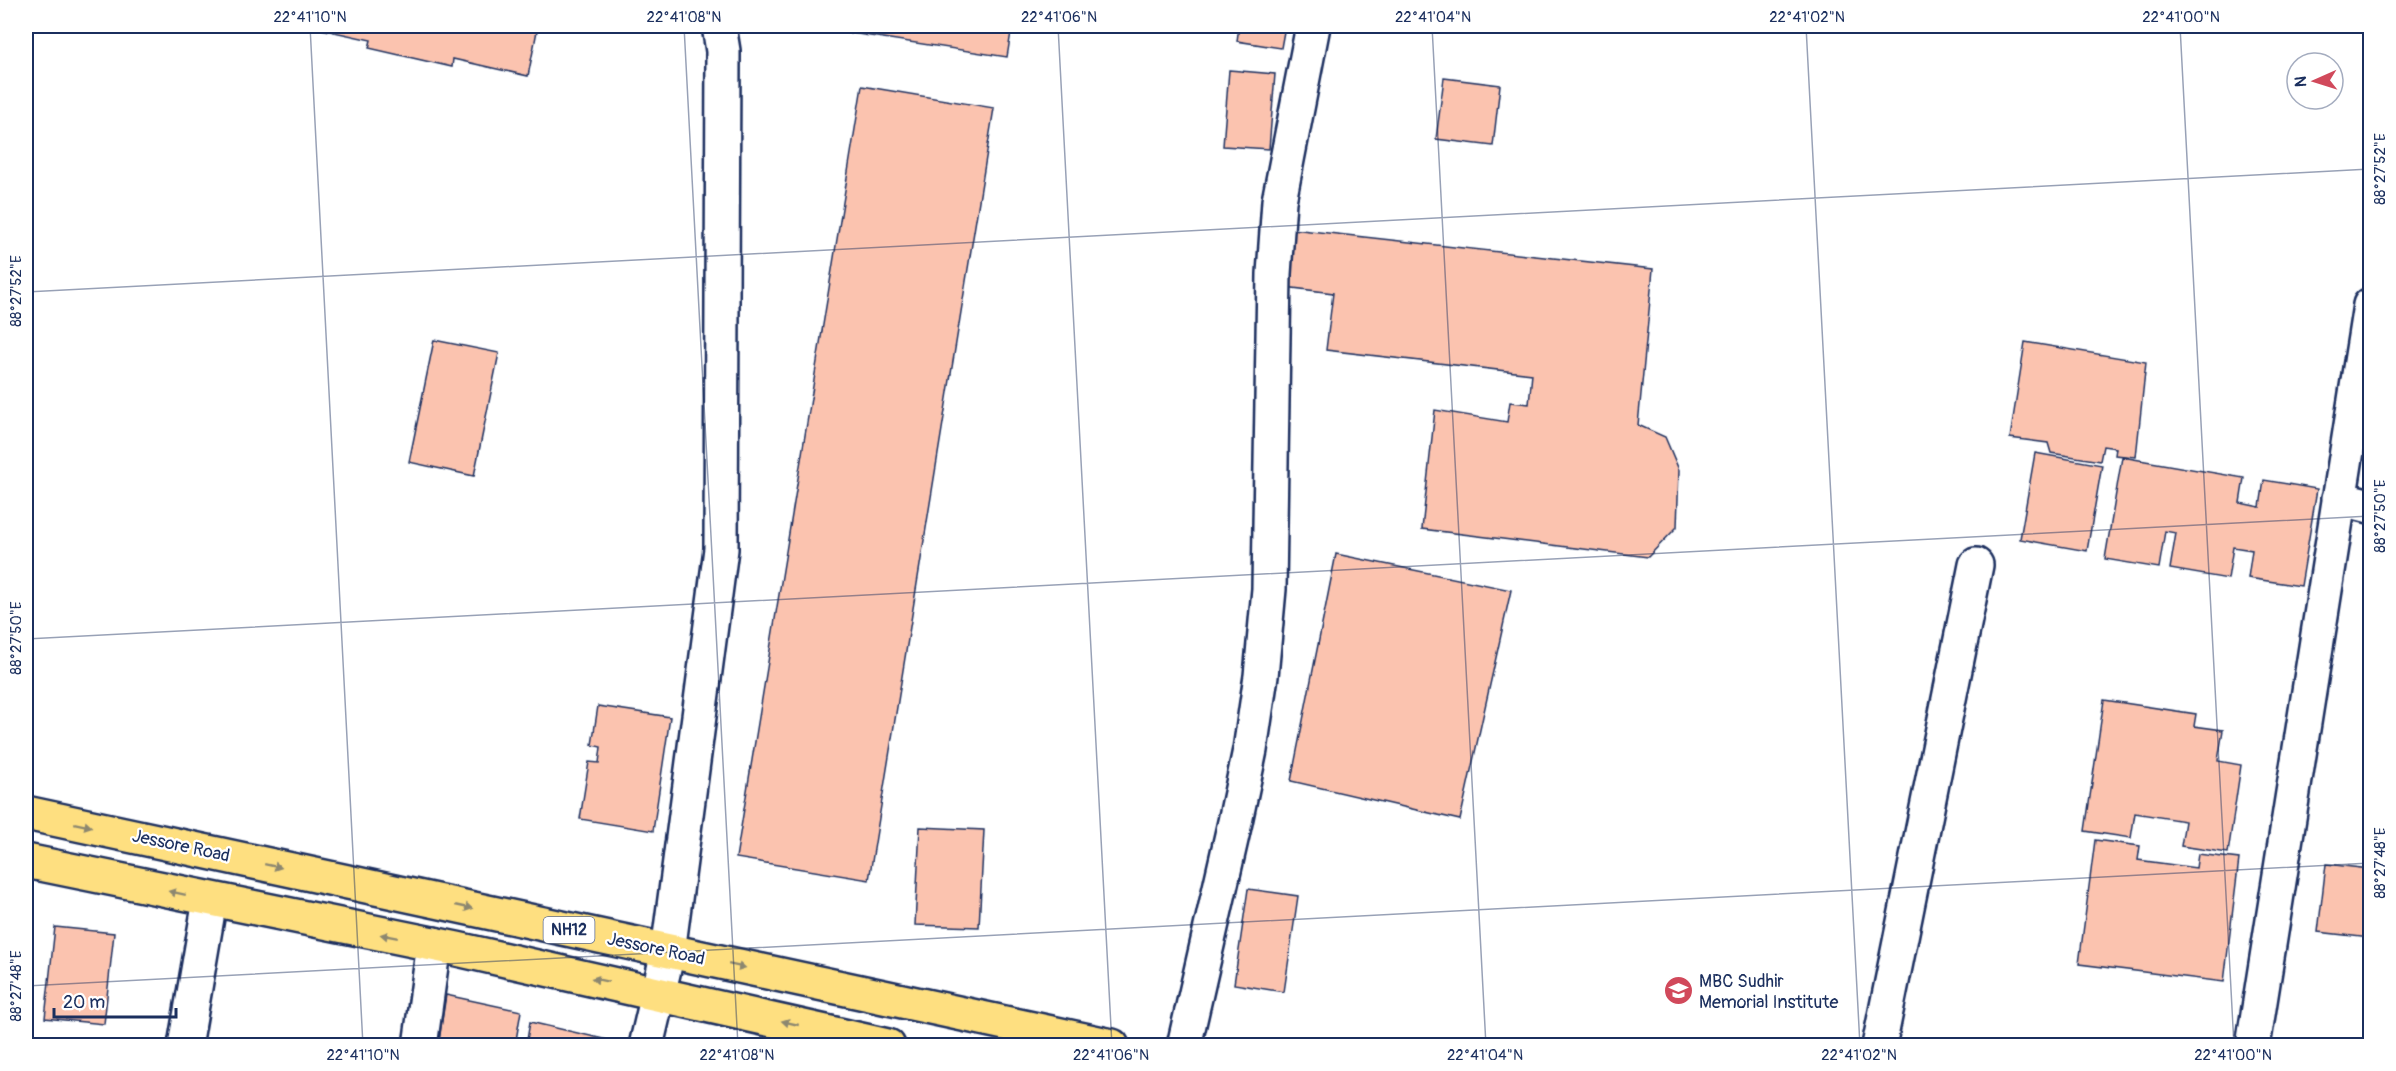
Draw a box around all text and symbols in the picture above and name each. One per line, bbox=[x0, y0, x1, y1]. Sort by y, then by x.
text: 22°41'10"N bbox=[273, 8, 347, 27]
text: 22°41'08"N bbox=[647, 8, 721, 27]
text: 22°41'06"N bbox=[1021, 8, 1097, 27]
text: 22°41'04"N bbox=[1395, 8, 1471, 27]
text: 22°41'02"N bbox=[1769, 8, 1845, 27]
text: 22°41'00"N bbox=[2142, 8, 2220, 27]
north arrow bbox=[2285, 51, 2345, 111]
text: N bbox=[2291, 76, 2311, 88]
text: 88°27'52"E bbox=[2371, 133, 2390, 205]
text: 88°27'52"E bbox=[7, 255, 26, 327]
text: 88°27'50"E bbox=[2371, 479, 2390, 553]
text: 88°27'50"E bbox=[7, 601, 26, 675]
one-way arrow bbox=[73, 821, 92, 831]
street label: Jessore Road bbox=[130, 824, 232, 868]
text: 88°27'48"E bbox=[2371, 827, 2390, 899]
one-way arrow bbox=[264, 862, 283, 871]
one-way arrow bbox=[168, 887, 186, 897]
one-way arrow bbox=[455, 903, 474, 912]
road number: NH12 bbox=[544, 917, 594, 943]
street label: Jessore Road bbox=[605, 927, 707, 971]
one-way arrow bbox=[379, 931, 398, 940]
text: 88°27'48"E bbox=[7, 950, 26, 1022]
one-way arrow bbox=[727, 962, 746, 971]
place label: MBC Sudhir Memorial Institute bbox=[1699, 970, 1838, 1014]
one-way arrow bbox=[590, 975, 609, 984]
school or university icon: MBC Sudhir Memorial Institute bbox=[1662, 975, 1694, 1007]
scale bar bbox=[54, 981, 176, 1019]
text: 20 m bbox=[63, 991, 105, 1014]
one-way arrow bbox=[780, 1018, 799, 1027]
text: 22°41'10"N bbox=[326, 1046, 400, 1065]
text: 22°41'08"N bbox=[700, 1046, 774, 1065]
text: 22°41'06"N bbox=[1073, 1046, 1149, 1065]
text: 22°41'04"N bbox=[1447, 1046, 1523, 1065]
text: 22°41'02"N bbox=[1821, 1046, 1897, 1065]
text: 22°41'00"N bbox=[2194, 1046, 2272, 1065]

